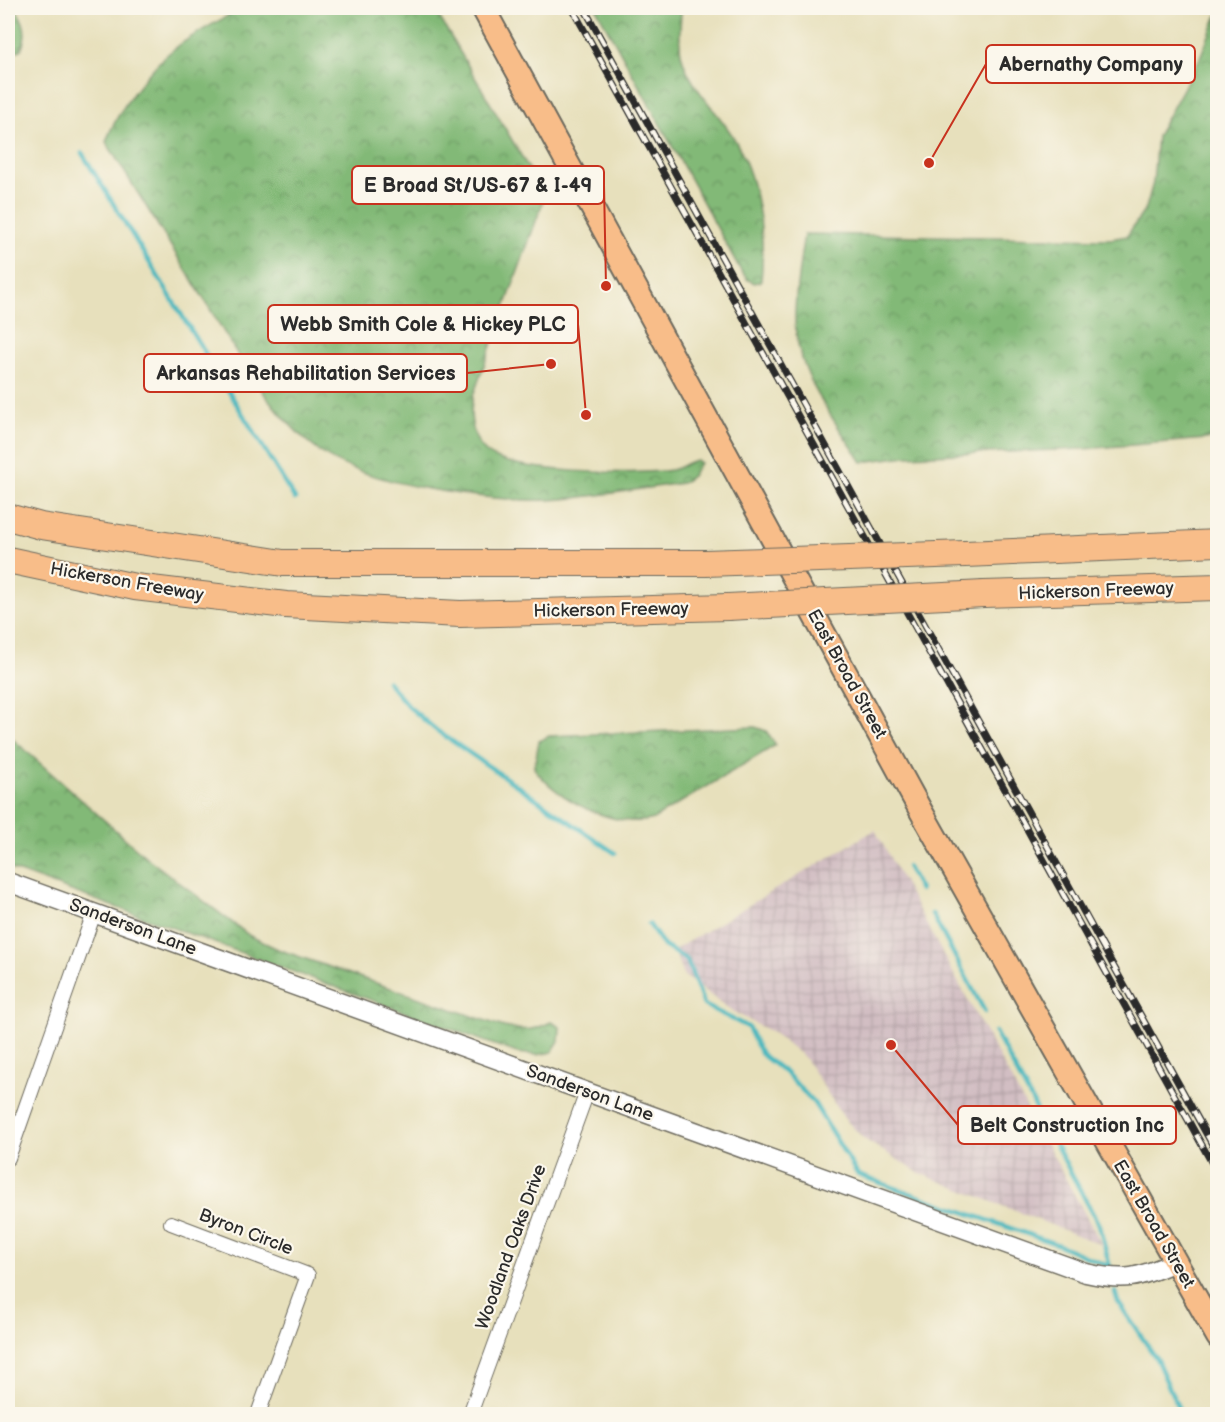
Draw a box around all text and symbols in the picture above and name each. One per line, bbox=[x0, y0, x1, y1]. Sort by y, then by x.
callout: Abernathy Company bbox=[986, 45, 1195, 83]
text: Abernathy Company bbox=[998, 53, 1184, 77]
callout: E Broad St/US-67 & I-49 bbox=[352, 166, 604, 204]
text: E Broad St/US-67 & I-49 bbox=[364, 174, 592, 198]
callout: Webb Smith Cole & Hickey PLC bbox=[268, 305, 578, 343]
text: Webb Smith Cole & Hickey PLC bbox=[280, 313, 566, 337]
callout: Arkansas Rehabilitation Services bbox=[144, 354, 467, 392]
text: Arkansas Rehabilitation Services bbox=[155, 362, 456, 386]
street label: Hickerson Freeway bbox=[49, 558, 206, 606]
street label: Hickerson Freeway bbox=[1018, 578, 1175, 604]
street label: Hickerson Freeway bbox=[533, 598, 690, 622]
street label: East Broad Street bbox=[803, 606, 891, 743]
street label: Sanderson Lane bbox=[67, 894, 200, 960]
street label: Sanderson Lane bbox=[524, 1060, 657, 1126]
callout: Belt Construction Inc bbox=[958, 1106, 1176, 1144]
text: Belt Construction Inc bbox=[970, 1114, 1164, 1138]
street label: East Broad Street bbox=[1109, 1156, 1199, 1292]
street label: Woodland Oaks Drive bbox=[471, 1161, 551, 1332]
street label: Byron Circle bbox=[196, 1204, 296, 1260]

